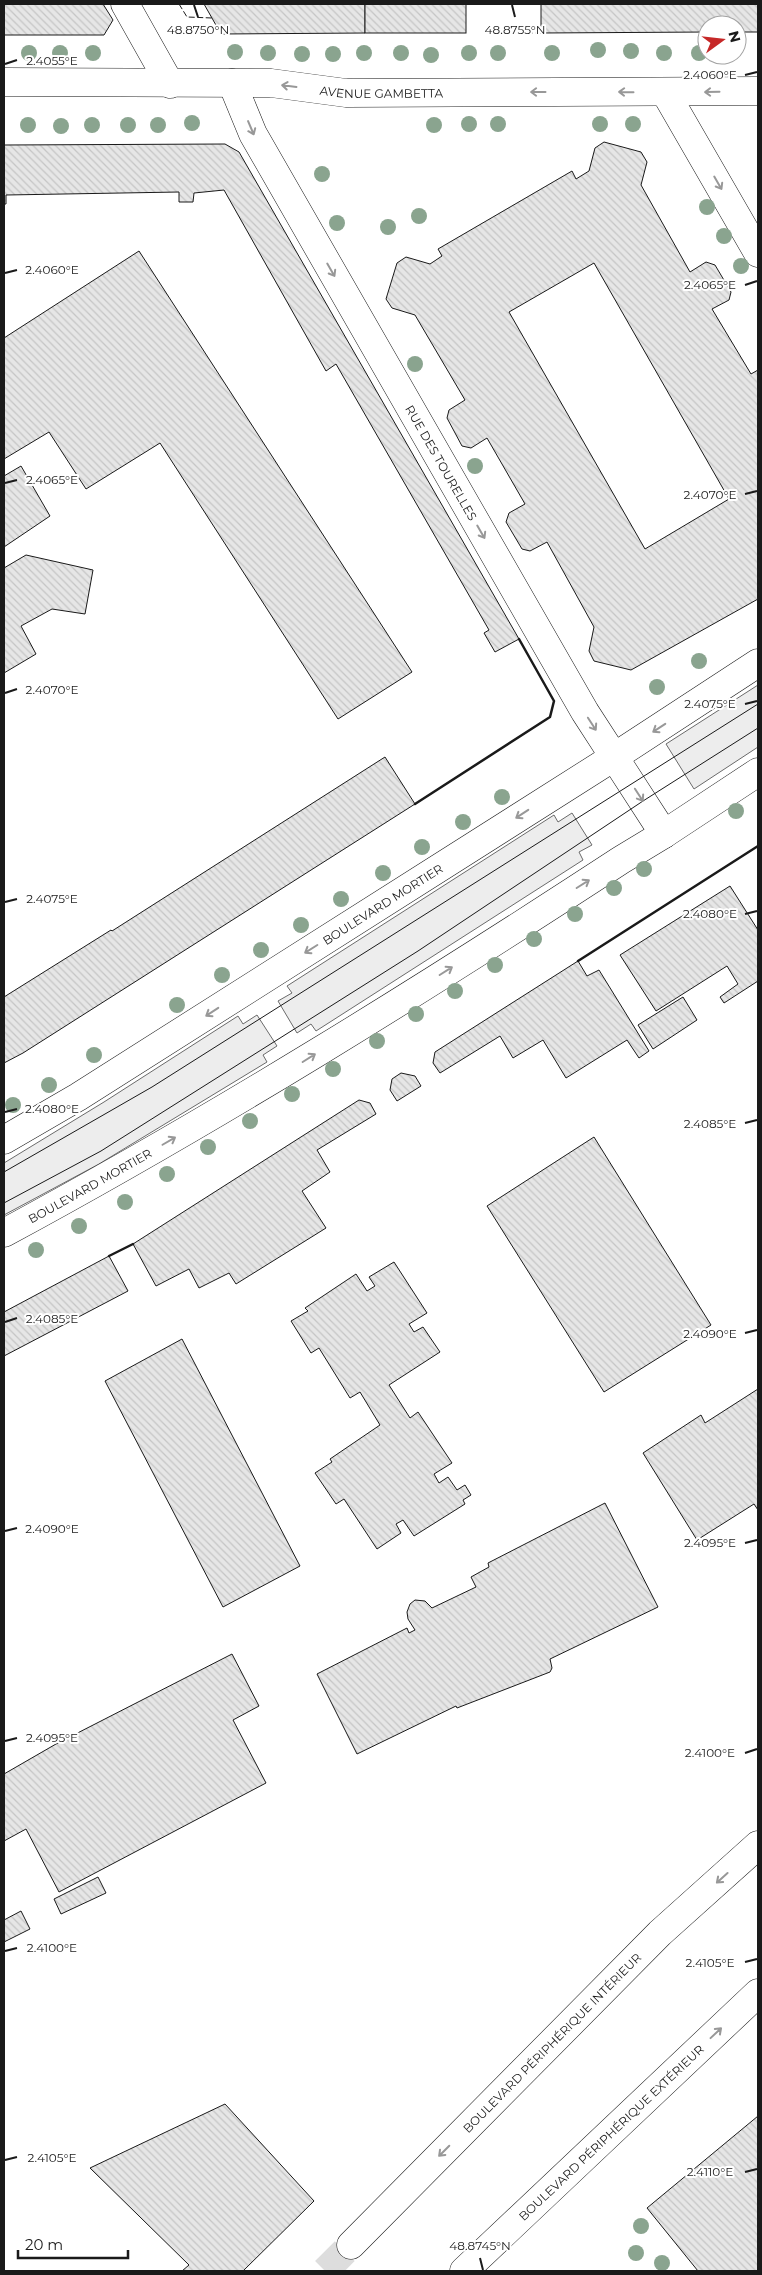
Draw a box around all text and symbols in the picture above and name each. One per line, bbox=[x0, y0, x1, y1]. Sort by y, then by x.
north arrow bbox=[697, 15, 747, 65]
text: 48.8750°N bbox=[167, 22, 229, 37]
text: 48.8755°N bbox=[484, 22, 546, 37]
text: N bbox=[724, 29, 745, 44]
text: 2.4055°E bbox=[26, 53, 78, 68]
text: 2.4060°E bbox=[683, 67, 737, 82]
one-way arrow bbox=[281, 81, 297, 91]
street label: AVENUE GAMBETTA bbox=[319, 82, 443, 101]
one-way arrow bbox=[530, 87, 546, 97]
one-way arrow bbox=[618, 87, 634, 97]
one-way arrow bbox=[704, 87, 720, 97]
one-way arrow bbox=[246, 120, 256, 135]
one-way arrow bbox=[713, 175, 723, 189]
text: 2.4060°E bbox=[25, 262, 79, 277]
one-way arrow bbox=[326, 262, 336, 276]
text: 2.4065°E bbox=[684, 277, 736, 292]
street label: RUE DES TOURELLES bbox=[403, 402, 481, 523]
text: 2.4065°E bbox=[26, 472, 78, 487]
text: 2.4070°E bbox=[684, 487, 736, 502]
one-way arrow bbox=[477, 525, 487, 539]
text: 2.4070°E bbox=[26, 682, 78, 697]
text: 2.4075°E bbox=[684, 696, 736, 711]
one-way arrow bbox=[588, 716, 598, 730]
one-way arrow bbox=[652, 723, 666, 733]
one-way arrow bbox=[635, 788, 645, 802]
one-way arrow bbox=[515, 810, 529, 820]
street label: BOULEVARD MORTIER bbox=[320, 860, 445, 948]
one-way arrow bbox=[576, 879, 590, 890]
text: 2.4075°E bbox=[26, 891, 78, 906]
text: 2.4080°E bbox=[683, 906, 737, 921]
one-way arrow bbox=[304, 944, 318, 954]
one-way arrow bbox=[438, 966, 452, 976]
one-way arrow bbox=[205, 1007, 219, 1017]
one-way arrow bbox=[301, 1053, 315, 1063]
text: 2.4080°E bbox=[25, 1101, 79, 1116]
text: 2.4085°E bbox=[684, 1116, 736, 1131]
one-way arrow bbox=[161, 1136, 175, 1146]
street label: BOULEVARD MORTIER bbox=[25, 1145, 154, 1226]
text: 2.4085°E bbox=[26, 1311, 78, 1326]
text: 2.4090°E bbox=[683, 1326, 737, 1341]
text: 2.4090°E bbox=[25, 1521, 79, 1536]
text: 2.4095°E bbox=[684, 1535, 736, 1550]
text: 2.4095°E bbox=[26, 1730, 78, 1745]
text: 2.4100°E bbox=[685, 1745, 735, 1760]
one-way arrow bbox=[715, 1872, 728, 1883]
text: 2.4100°E bbox=[27, 1940, 77, 1955]
street label: BOULEVARD PÉRIPHÉRIQUE INTÉRIEUR bbox=[459, 1949, 644, 2136]
text: 2.4105°E bbox=[686, 1955, 734, 1970]
one-way arrow bbox=[709, 2027, 722, 2039]
street label: BOULEVARD PÉRIPHÉRIQUE EXTÉRIEUR bbox=[515, 2041, 707, 2223]
one-way arrow bbox=[438, 2145, 450, 2157]
text: 2.4105°E bbox=[28, 2150, 76, 2165]
text: 2.4110°E bbox=[687, 2164, 733, 2179]
scale bar bbox=[18, 2228, 128, 2260]
text: 20 m bbox=[25, 2235, 63, 2254]
text: 48.8745°N bbox=[449, 2238, 511, 2253]

